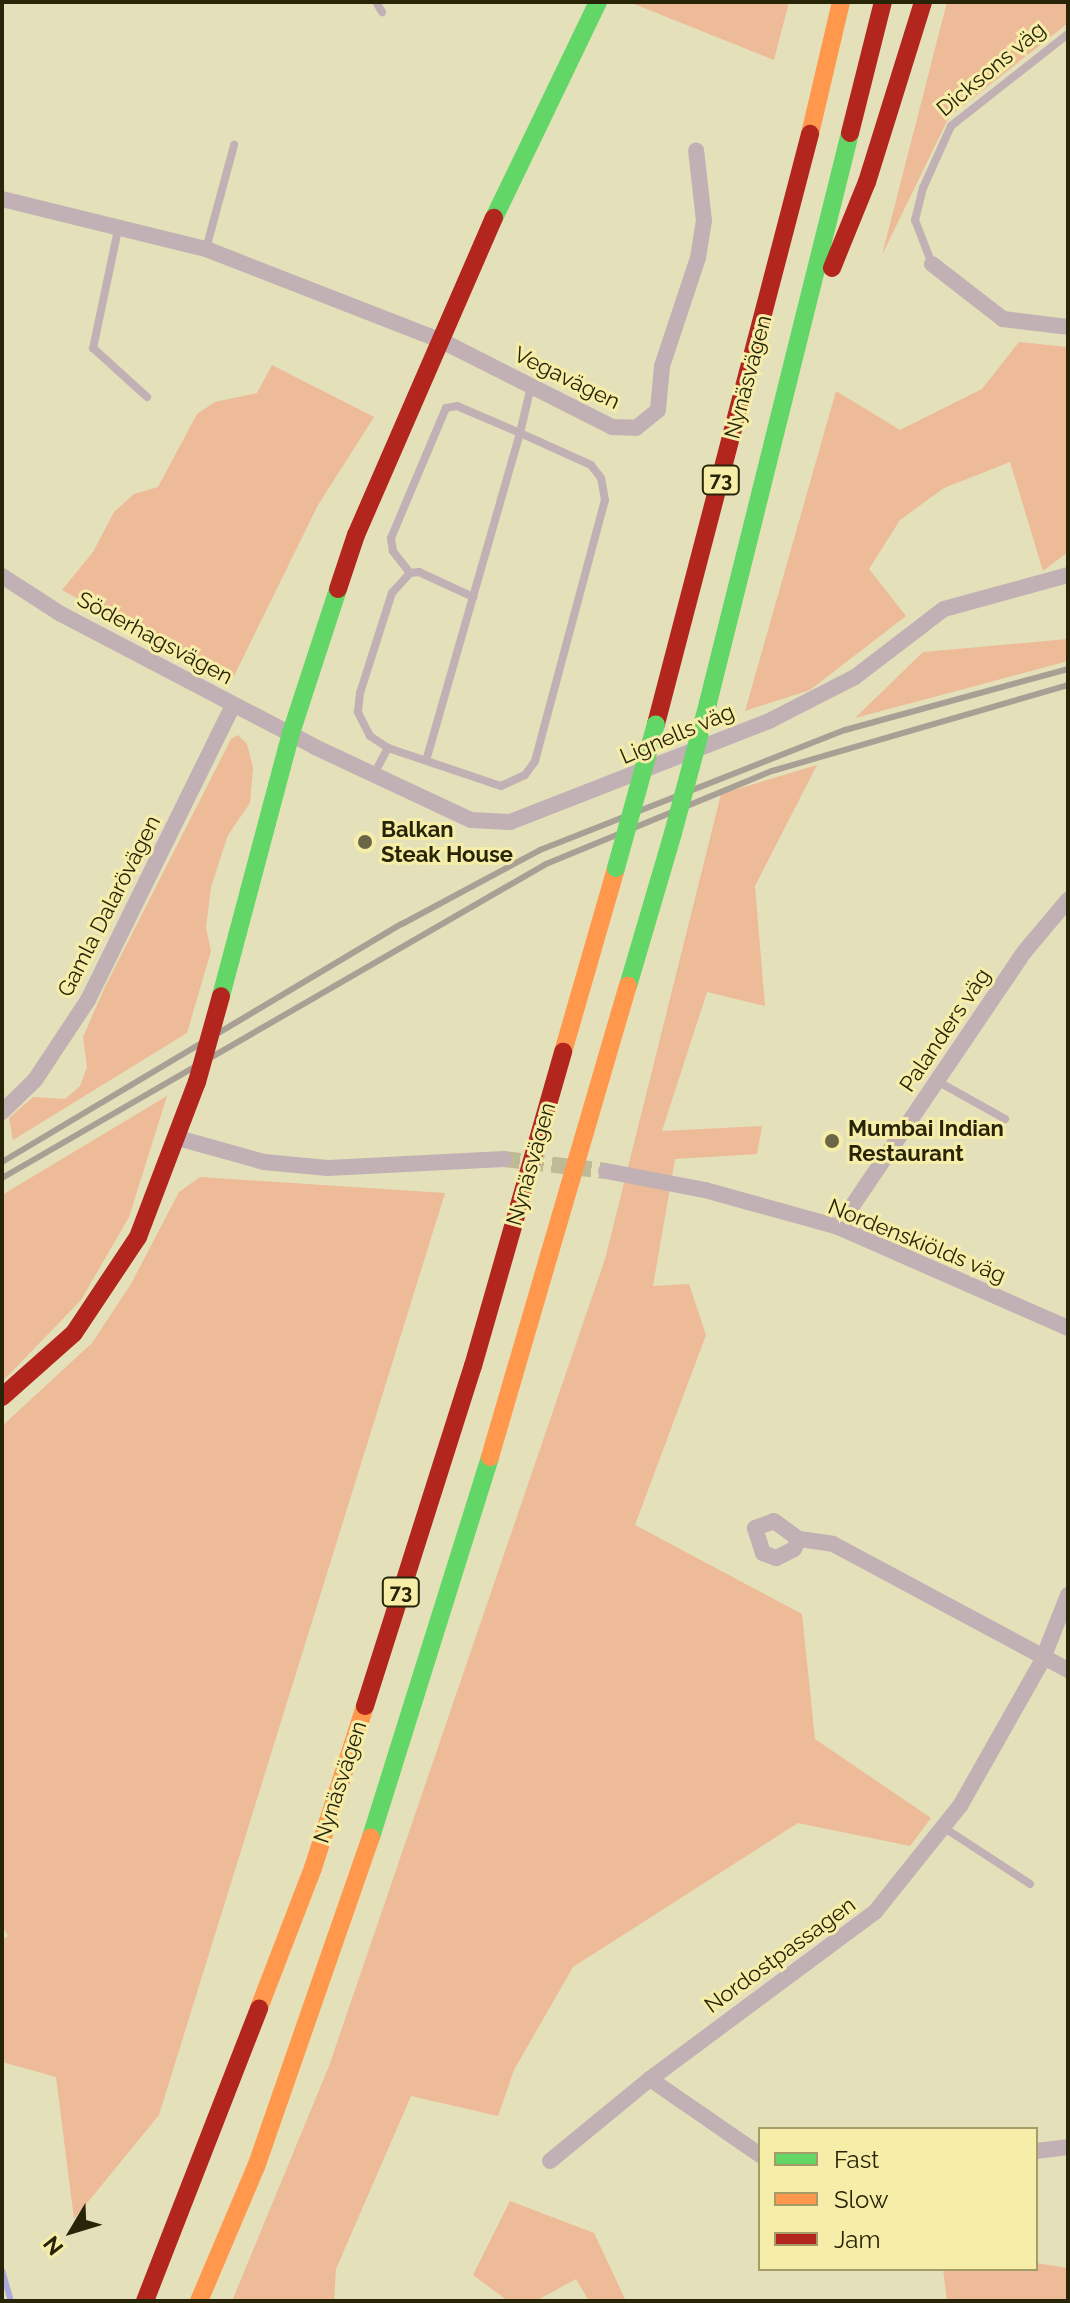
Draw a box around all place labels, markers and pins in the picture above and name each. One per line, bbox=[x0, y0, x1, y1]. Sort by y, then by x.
place label: Balkan Steak House bbox=[381, 816, 513, 868]
marker: Balkan Steak House bbox=[356, 833, 374, 851]
place label: Mumbai Indian Restaurant bbox=[848, 1115, 1004, 1166]
marker: Mumbai Indian Restaurant bbox=[823, 1132, 841, 1150]

